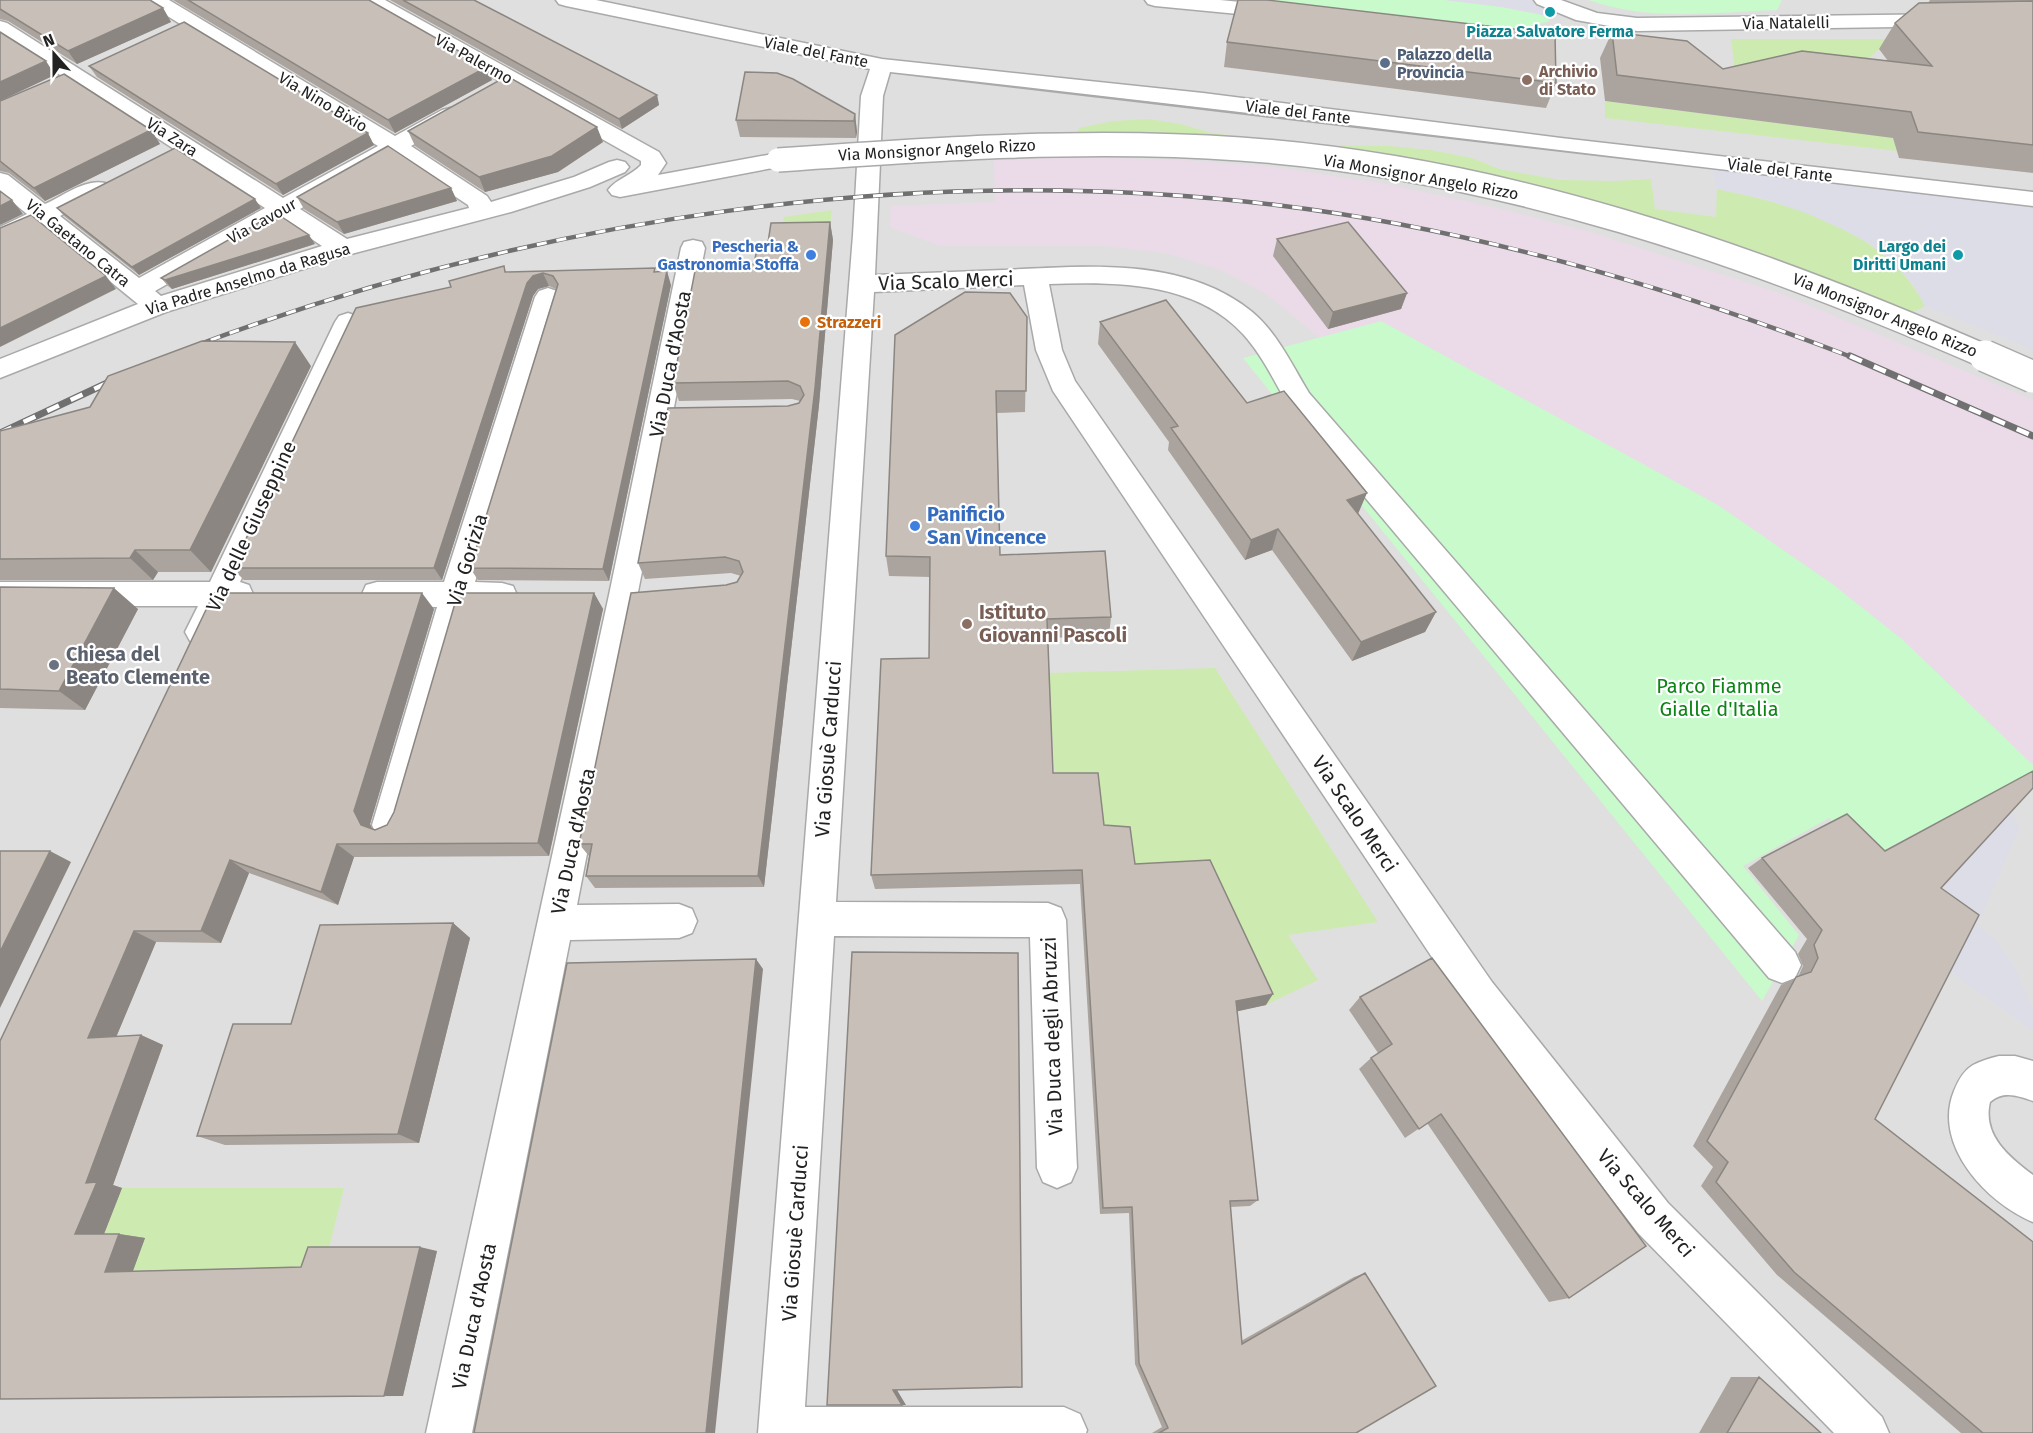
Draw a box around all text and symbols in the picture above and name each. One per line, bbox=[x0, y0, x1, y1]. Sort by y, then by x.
marker: Piazza Salvatore Ferma bbox=[1543, 5, 1557, 19]
street label: Via Natalelli bbox=[1742, 13, 1830, 33]
place label: Piazza Salvatore Ferma bbox=[1466, 22, 1634, 41]
north arrow bbox=[24, 24, 84, 84]
text: N bbox=[40, 30, 57, 51]
street label: Via Palermo bbox=[432, 30, 516, 88]
street label: Viale del Fante bbox=[762, 33, 870, 71]
place label: Palazzo della Provincia bbox=[1397, 45, 1492, 82]
marker: Palazzo della Provincia bbox=[1378, 56, 1392, 70]
place label: Archivio di Stato bbox=[1538, 62, 1598, 99]
street label: Via Nino Bixio bbox=[275, 68, 371, 136]
marker: Archivio di Stato bbox=[1520, 73, 1534, 87]
street label: Viale del Fante bbox=[1244, 96, 1352, 128]
street label: Via Zara bbox=[143, 113, 201, 161]
street label: Via Monsignor Angelo Rizzo bbox=[838, 135, 1036, 165]
street label: Via Monsignor Angelo Rizzo bbox=[1322, 150, 1520, 204]
street label: Viale del Fante bbox=[1726, 154, 1834, 186]
street label: Via Cavour bbox=[224, 194, 301, 248]
street label: Via Gaetano Catra bbox=[22, 195, 134, 291]
place label: Pescheria & Gastronomia Stoffa bbox=[658, 237, 799, 274]
place label: Largo dei Diritti Umani bbox=[1853, 237, 1946, 274]
street label: Via Padre Anselmo da Ragusa bbox=[144, 239, 352, 319]
marker: Pescheria & Gastronomia Stoffa bbox=[804, 248, 818, 262]
marker: Largo dei Diritti Umani bbox=[1951, 248, 1965, 262]
street label: Via Scalo Merci bbox=[878, 267, 1014, 295]
street label: Via Monsignor Angelo Rizzo bbox=[1790, 269, 1980, 361]
street label: Via Duca d'Aosta bbox=[644, 288, 696, 440]
place label: Strazzeri bbox=[817, 313, 881, 332]
marker: Strazzeri bbox=[798, 315, 812, 329]
street label: Via delle Giuseppine bbox=[201, 437, 301, 615]
place label: Panificio San Vincence bbox=[927, 502, 1046, 549]
street label: Via Gorizia bbox=[442, 511, 492, 609]
marker: Panificio San Vincence bbox=[908, 519, 922, 533]
place label: Istituto Giovanni Pascoli bbox=[979, 600, 1127, 647]
marker: Istituto Giovanni Pascoli bbox=[960, 617, 974, 631]
place label: Chiesa del Beato Clemente bbox=[66, 642, 210, 689]
marker: Chiesa del Beato Clemente bbox=[47, 658, 61, 672]
street label: Via Giosuè Carducci bbox=[810, 660, 846, 838]
park label: Parco Fiamme Gialle d'Italia bbox=[1656, 674, 1782, 721]
street label: Via Scalo Merci bbox=[1307, 751, 1403, 877]
street label: Via Duca d'Aosta bbox=[546, 766, 600, 916]
street label: Via Duca degli Abruzzi bbox=[1037, 936, 1067, 1136]
street label: Via Giosuè Carducci bbox=[777, 1144, 813, 1322]
street label: Via Scalo Merci bbox=[1593, 1144, 1699, 1262]
street label: Via Duca d'Aosta bbox=[447, 1241, 501, 1391]

